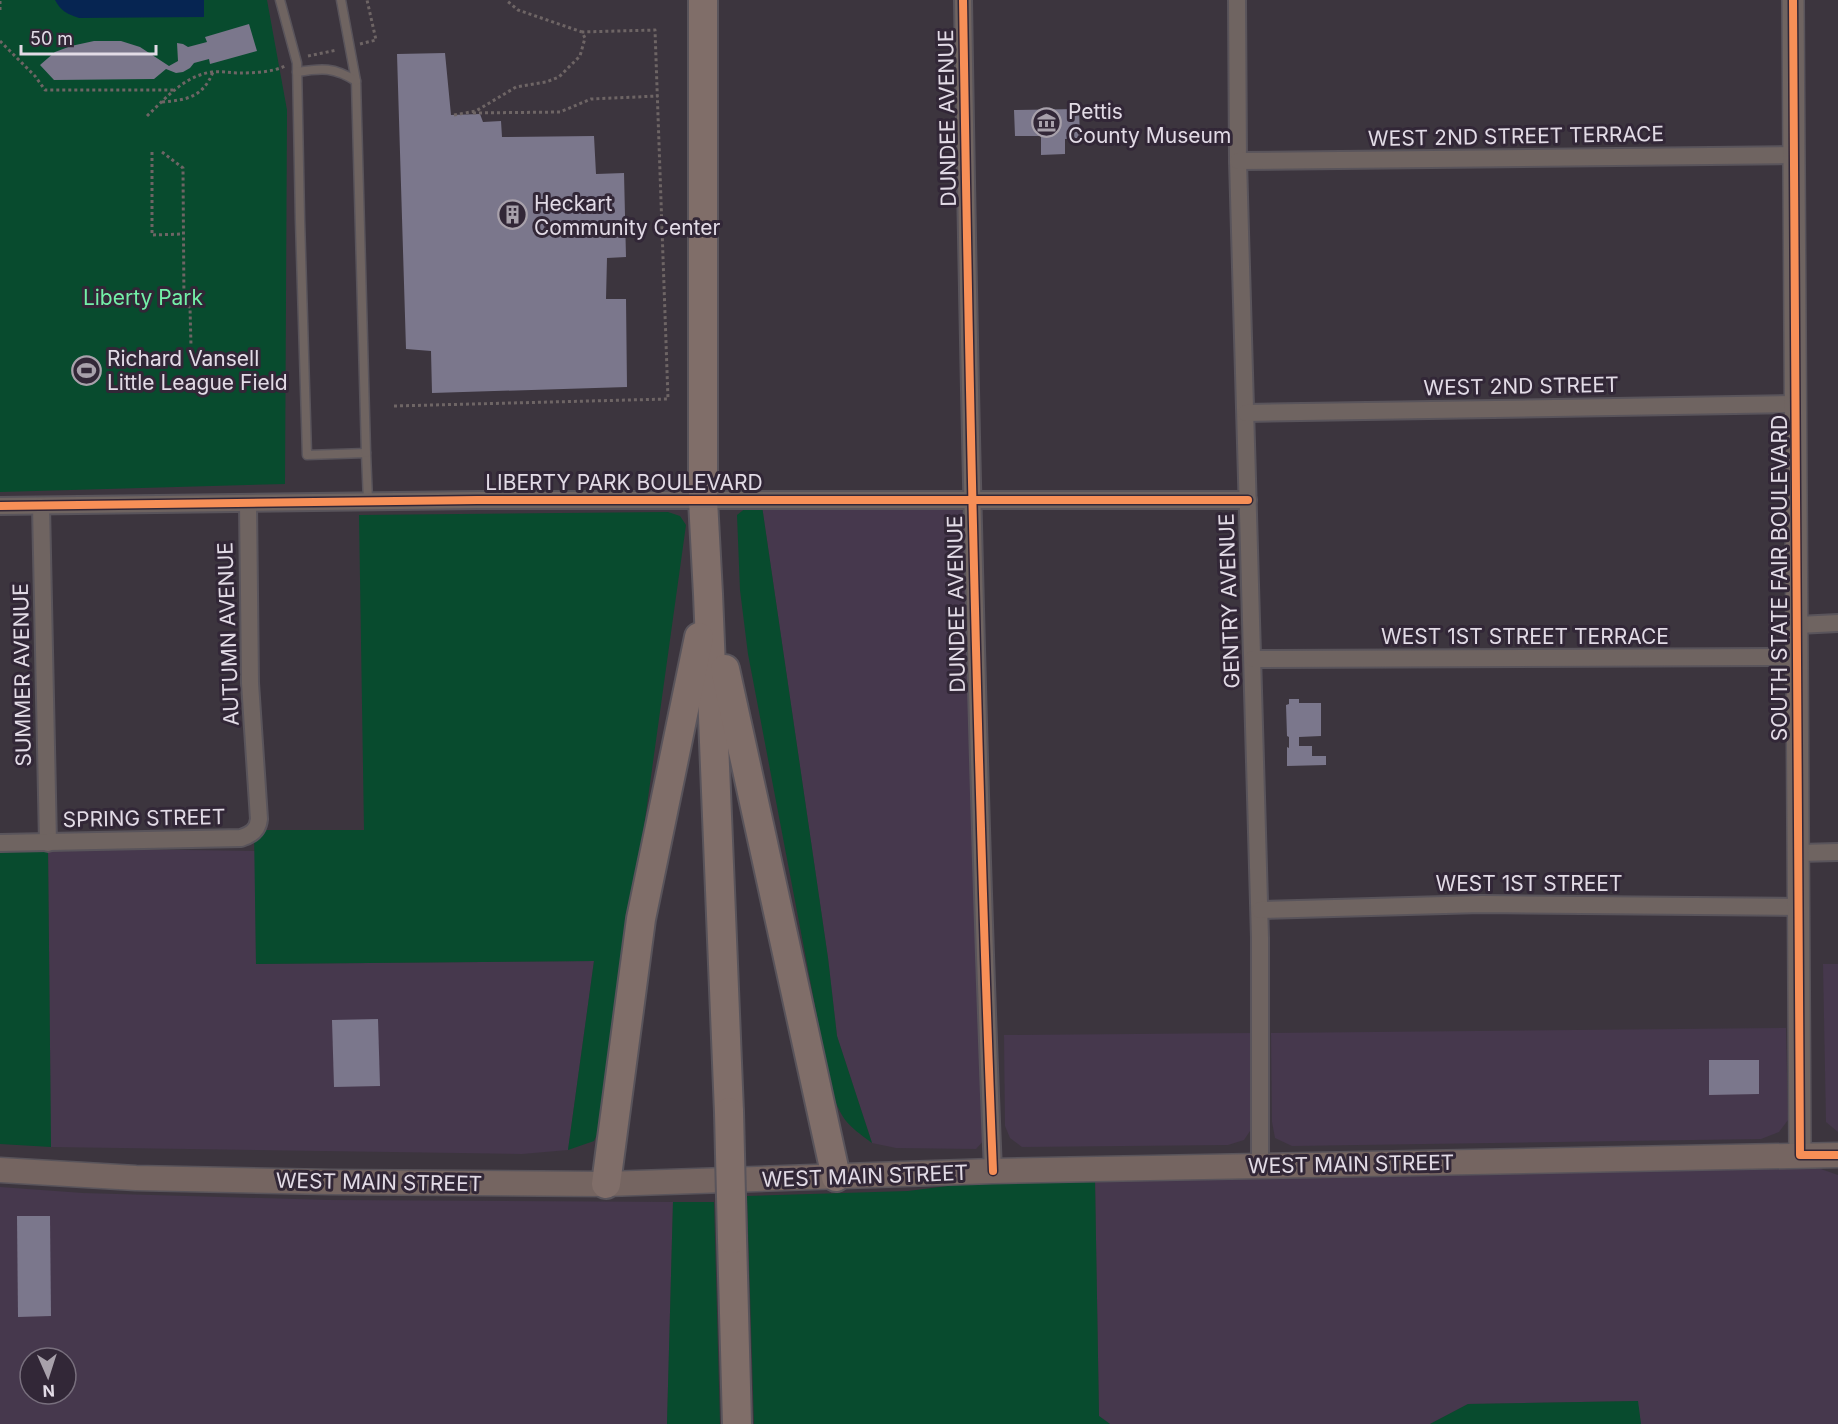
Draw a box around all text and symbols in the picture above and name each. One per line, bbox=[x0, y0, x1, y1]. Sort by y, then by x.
scale bar bbox=[21, 18, 156, 56]
text: 50 m bbox=[30, 28, 73, 49]
street label: DUNDEE AVENUE bbox=[933, 29, 961, 207]
place label: Pettis County Museum bbox=[1068, 99, 1231, 148]
museum icon: Pettis County Museum bbox=[1031, 107, 1063, 139]
street label: WEST 2ND STREET TERRACE bbox=[1368, 121, 1664, 151]
place label: Heckart Community Center bbox=[534, 191, 721, 240]
building icon: Heckart Community Center bbox=[497, 199, 529, 231]
park label: Liberty Park bbox=[83, 285, 204, 310]
place label: Richard Vansell Little League Field bbox=[107, 346, 288, 395]
sports icon: Richard Vansell Little League Field bbox=[70, 354, 102, 386]
street label: WEST 2ND STREET bbox=[1423, 372, 1619, 400]
street label: SOUTH STATE FAIR BOULEVARD bbox=[1767, 415, 1792, 741]
street label: LIBERTY PARK BOULEVARD bbox=[485, 470, 763, 495]
street label: GENTRY AVENUE bbox=[1213, 513, 1245, 689]
street label: DUNDEE AVENUE bbox=[942, 515, 970, 693]
street label: AUTUMN AVENUE bbox=[212, 542, 244, 726]
street label: SUMMER AVENUE bbox=[8, 583, 36, 767]
street label: WEST 1ST STREET TERRACE bbox=[1381, 624, 1669, 649]
street label: SPRING STREET bbox=[62, 804, 226, 832]
street label: WEST 1ST STREET bbox=[1435, 871, 1623, 896]
street label: WEST MAIN STREET bbox=[1248, 1150, 1454, 1178]
street label: WEST MAIN STREET bbox=[761, 1160, 969, 1192]
street label: WEST MAIN STREET bbox=[276, 1168, 482, 1196]
north arrow bbox=[18, 1346, 78, 1406]
text: N bbox=[42, 1381, 55, 1401]

